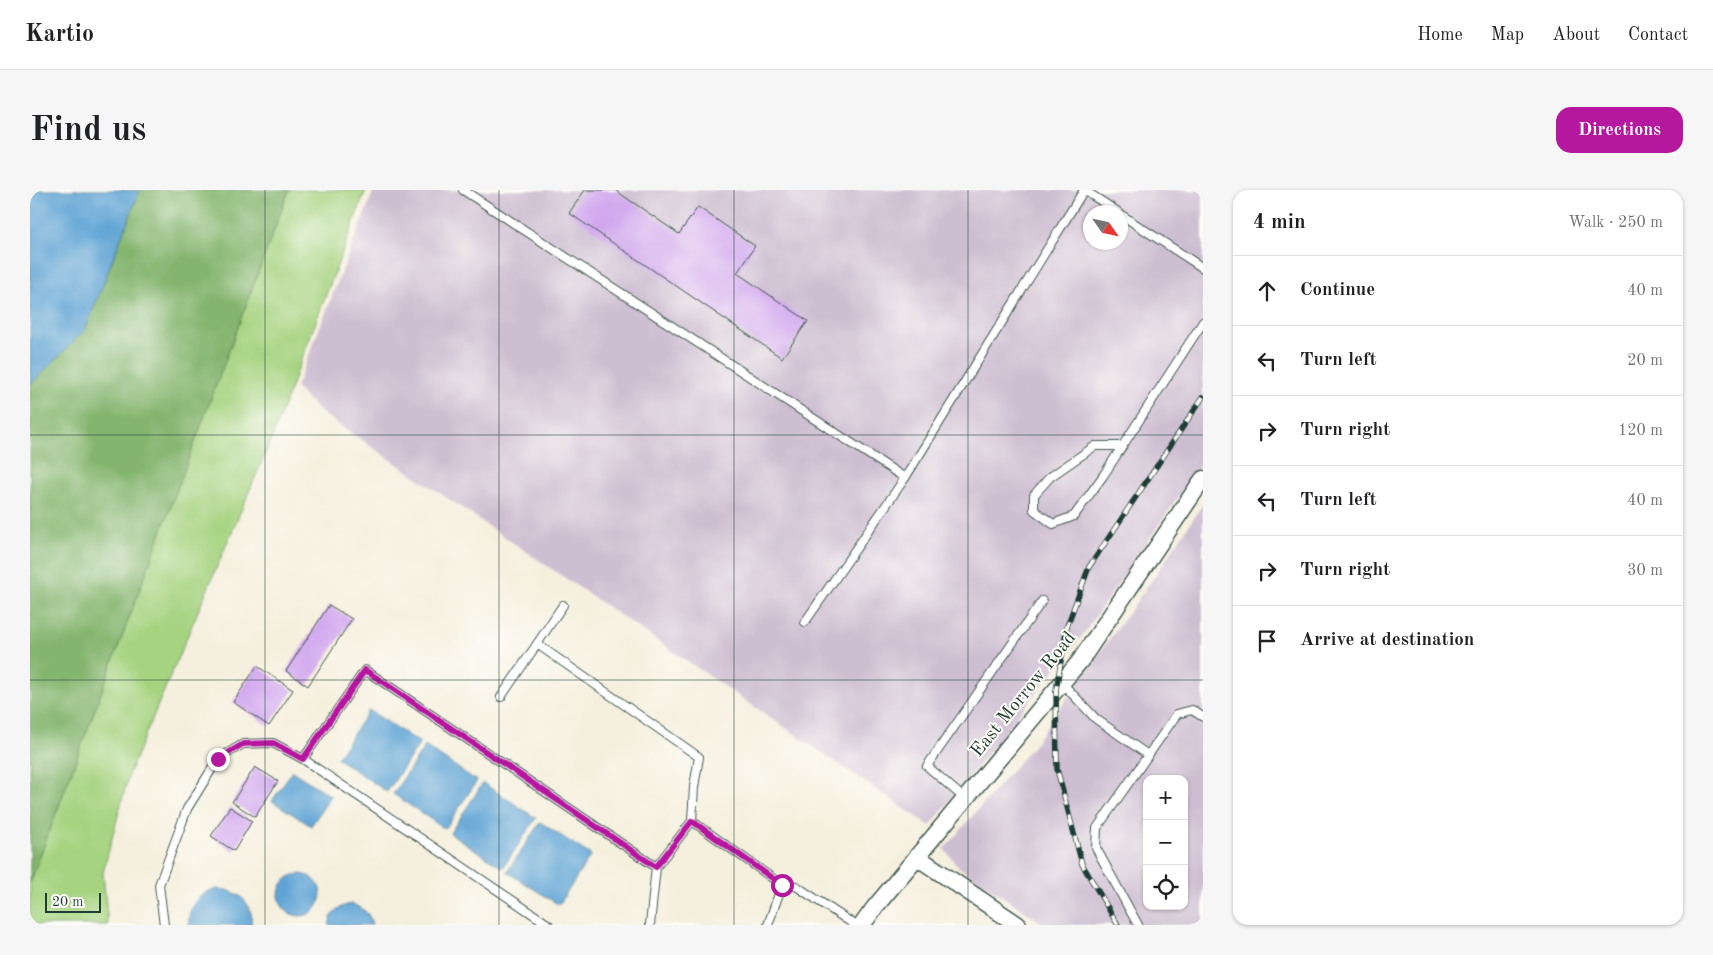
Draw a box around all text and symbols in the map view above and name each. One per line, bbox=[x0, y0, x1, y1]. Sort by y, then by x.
text: Kartio bbox=[25, 23, 94, 47]
text: Home bbox=[1417, 26, 1463, 44]
text: Map bbox=[1491, 26, 1524, 44]
text: About bbox=[1552, 26, 1600, 44]
text: Contact bbox=[1628, 26, 1688, 44]
button: Directions bbox=[1556, 107, 1683, 153]
text: Find us bbox=[30, 113, 146, 148]
north arrow bbox=[1083, 205, 1128, 250]
text: 4 min bbox=[1253, 212, 1306, 233]
text: Walk · 250 m bbox=[1568, 215, 1663, 231]
icon: ahead bbox=[1253, 277, 1281, 305]
text: Continue bbox=[1300, 281, 1375, 300]
text: 40 m bbox=[1627, 283, 1663, 299]
icon: left bbox=[1253, 347, 1281, 375]
text: Turn left bbox=[1300, 351, 1377, 370]
text: 20 m bbox=[1627, 353, 1663, 369]
icon: right bbox=[1253, 417, 1281, 445]
text: Turn right bbox=[1300, 421, 1390, 440]
text: 120 m bbox=[1618, 423, 1663, 439]
icon: left bbox=[1253, 487, 1281, 515]
text: Turn left bbox=[1300, 491, 1377, 510]
text: 40 m bbox=[1627, 493, 1663, 509]
icon: right bbox=[1253, 557, 1281, 585]
text: Turn right bbox=[1300, 561, 1390, 580]
text: 30 m bbox=[1627, 563, 1663, 579]
icon: arrive bbox=[1253, 627, 1281, 655]
street label: East Morrow Road bbox=[968, 629, 1080, 761]
text: Arrive at destination bbox=[1300, 631, 1474, 650]
route end bbox=[207, 748, 230, 771]
map controls bbox=[1143, 775, 1188, 910]
button: + bbox=[1143, 775, 1188, 820]
button: − bbox=[1143, 820, 1188, 865]
button: locate bbox=[1143, 865, 1188, 910]
route start bbox=[771, 874, 794, 897]
scale bar bbox=[45, 890, 101, 913]
text: 20 m bbox=[52, 895, 83, 909]

